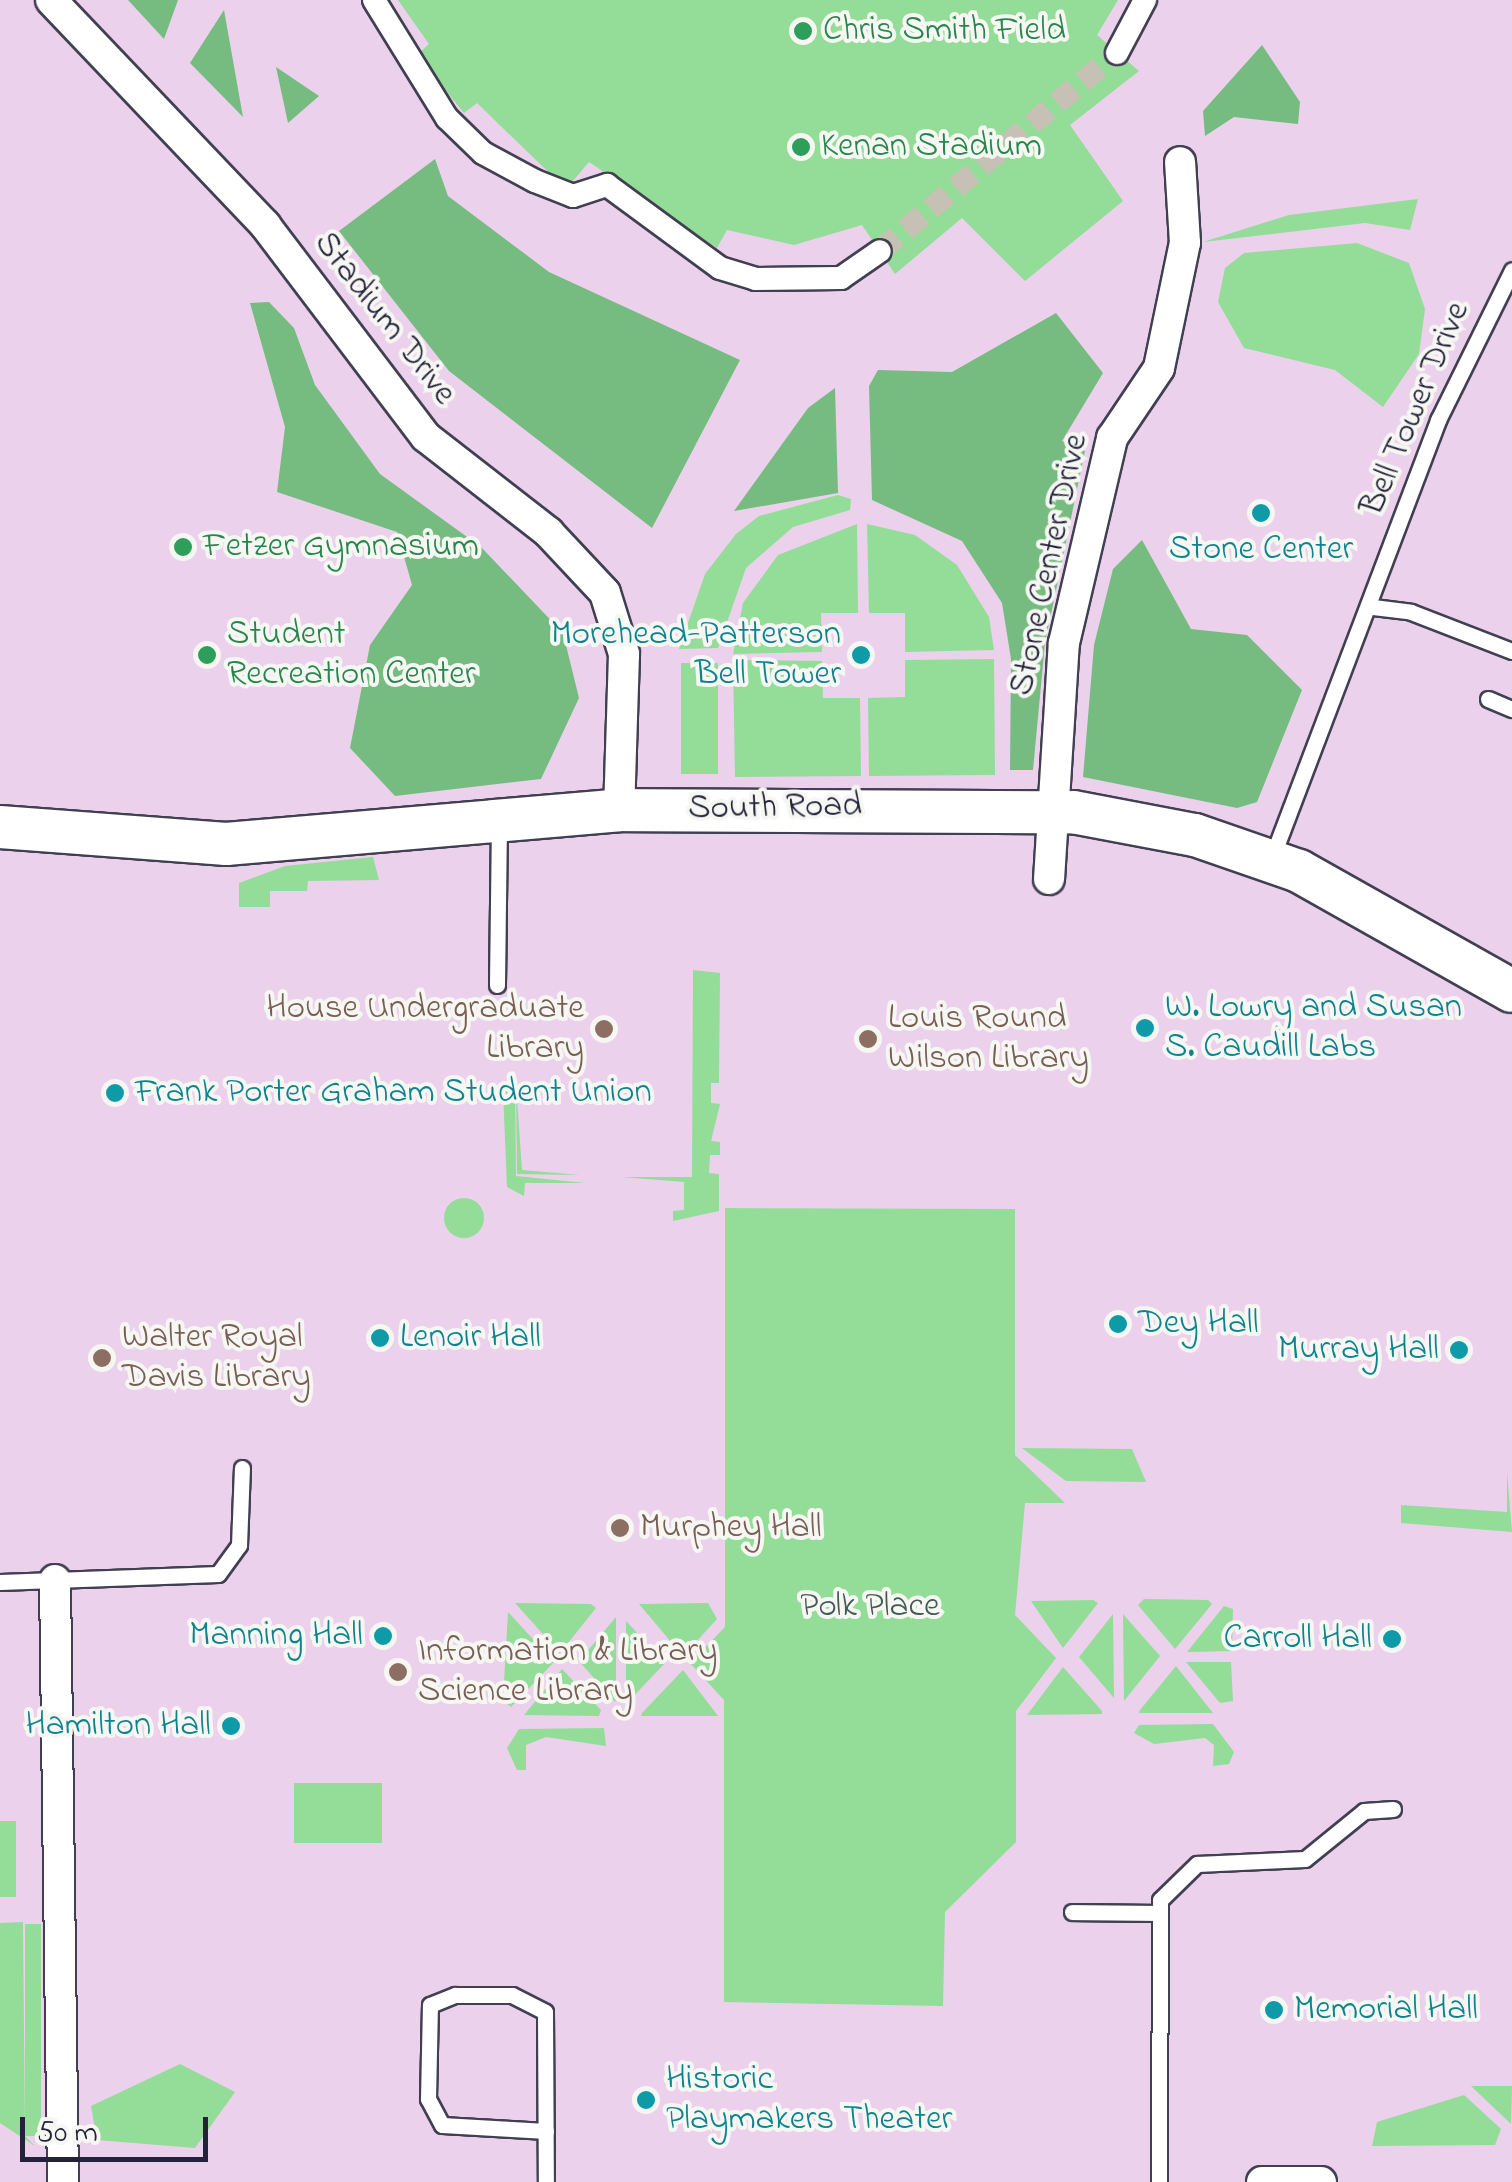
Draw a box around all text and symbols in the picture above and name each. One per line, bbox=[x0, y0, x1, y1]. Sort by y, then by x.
place label: Chris Smith Field bbox=[823, 10, 1066, 52]
marker: Chris Smith Field bbox=[792, 20, 814, 42]
place label: Kenan Stadium bbox=[821, 126, 1042, 168]
marker: Kenan Stadium bbox=[790, 136, 812, 158]
street label: Stadium Drive bbox=[303, 224, 465, 414]
street label: Bell Tower Drive bbox=[1352, 296, 1480, 522]
street label: Stone Center Drive bbox=[1002, 430, 1098, 700]
marker: Stone Center bbox=[1250, 502, 1272, 524]
place label: Fetzer Gymnasium bbox=[203, 526, 479, 568]
place label: Stone Center bbox=[1169, 529, 1353, 571]
marker: Fetzer Gymnasium bbox=[172, 536, 194, 558]
place label: Student Recreation Center bbox=[227, 614, 476, 696]
place label: Morehead-Patterson Bell Tower bbox=[551, 614, 841, 696]
marker: Student Recreation Center bbox=[196, 644, 218, 666]
marker: Morehead-Patterson Bell Tower bbox=[850, 644, 872, 666]
street label: South Road bbox=[688, 785, 862, 831]
place label: W. Lowry and Susan S. Caudill Labs bbox=[1165, 987, 1462, 1069]
place label: House Undergraduate Library bbox=[266, 988, 584, 1070]
place label: Louis Round Wilson Library bbox=[888, 998, 1089, 1080]
marker: W. Lowry and Susan S. Caudill Labs bbox=[1134, 1017, 1156, 1039]
marker: House Undergraduate Library bbox=[593, 1018, 615, 1040]
marker: Louis Round Wilson Library bbox=[857, 1028, 879, 1050]
place label: Frank Porter Graham Student Union bbox=[135, 1072, 652, 1114]
marker: Frank Porter Graham Student Union bbox=[104, 1082, 126, 1104]
place label: Dey Hall bbox=[1138, 1303, 1259, 1345]
marker: Dey Hall bbox=[1107, 1313, 1129, 1335]
place label: Walter Royal Davis Library bbox=[122, 1317, 311, 1399]
place label: Lenoir Hall bbox=[400, 1317, 541, 1359]
marker: Lenoir Hall bbox=[369, 1327, 391, 1349]
place label: Murray Hall bbox=[1278, 1329, 1439, 1371]
marker: Murray Hall bbox=[1448, 1339, 1470, 1361]
marker: Walter Royal Davis Library bbox=[91, 1347, 113, 1369]
place label: Murphey Hall bbox=[640, 1507, 822, 1549]
marker: Murphey Hall bbox=[609, 1517, 631, 1539]
park label: Polk Place bbox=[800, 1586, 940, 1628]
place label: Manning Hall bbox=[189, 1615, 363, 1657]
place label: Carroll Hall bbox=[1224, 1618, 1372, 1660]
marker: Manning Hall bbox=[372, 1625, 394, 1647]
marker: Carroll Hall bbox=[1381, 1628, 1403, 1650]
place label: Information & Library Science Library bbox=[418, 1631, 718, 1713]
marker: Information & Library Science Library bbox=[387, 1661, 409, 1683]
place label: Hamilton Hall bbox=[25, 1705, 211, 1747]
marker: Hamilton Hall bbox=[220, 1715, 242, 1737]
place label: Memorial Hall bbox=[1294, 1989, 1478, 2031]
marker: Memorial Hall bbox=[1263, 1999, 1285, 2021]
place label: Historic Playmakers Theater bbox=[666, 2059, 952, 2141]
marker: Historic Playmakers Theater bbox=[635, 2089, 657, 2111]
scale bar bbox=[25, 2097, 212, 2159]
text: 50 m bbox=[37, 2112, 98, 2156]

